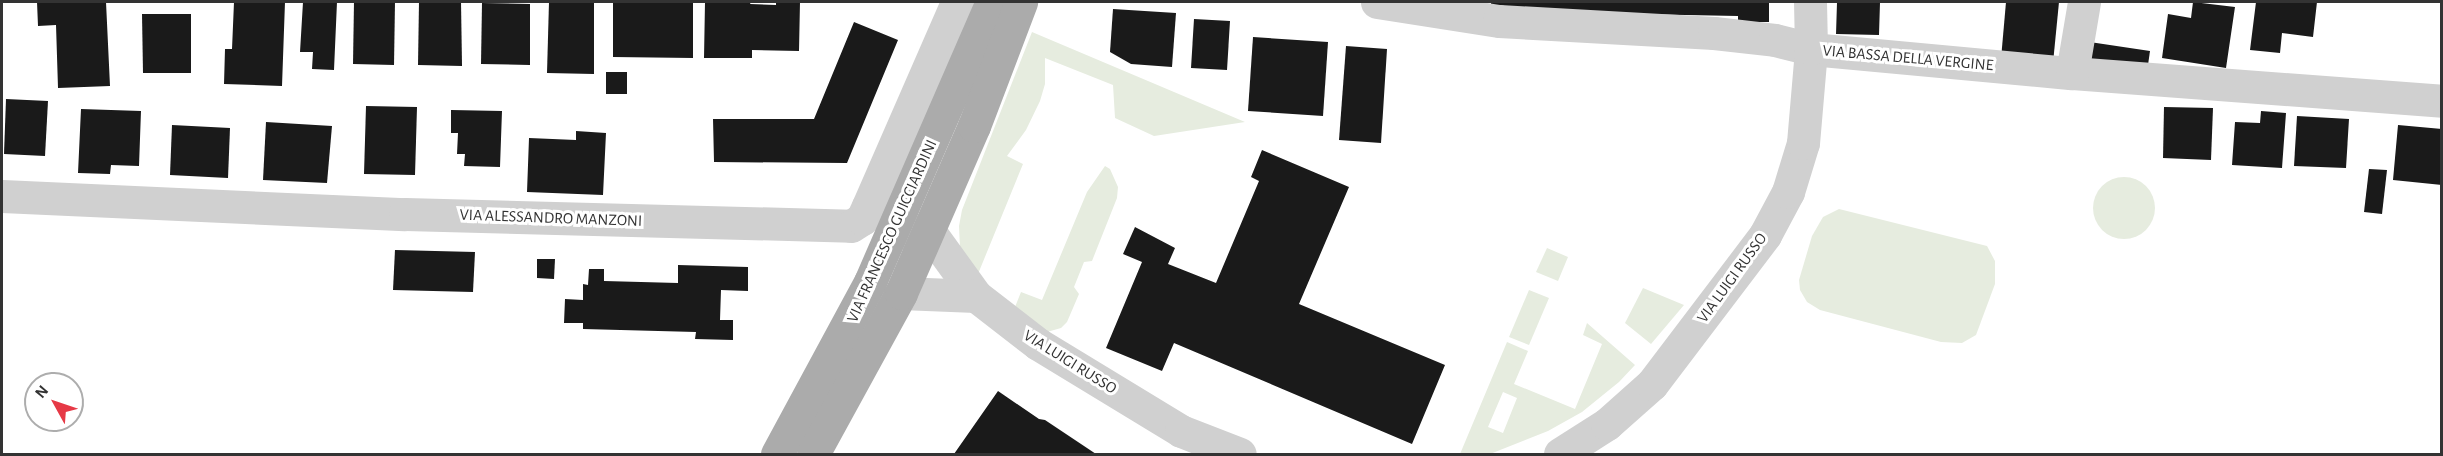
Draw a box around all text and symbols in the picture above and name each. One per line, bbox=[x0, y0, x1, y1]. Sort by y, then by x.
street label: VIA BASSA DELLA VERGINE bbox=[1822, 41, 1994, 75]
street label: VIA FRANCESCO GUICCIARDINI bbox=[843, 137, 941, 325]
street label: VIA ALESSANDRO MANZONI bbox=[459, 205, 643, 231]
street label: VIA LUIGI RUSSO bbox=[1693, 229, 1771, 327]
street label: VIA LUIGI RUSSO bbox=[1020, 326, 1120, 398]
north arrow bbox=[24, 372, 84, 432]
text: N bbox=[32, 382, 51, 401]

